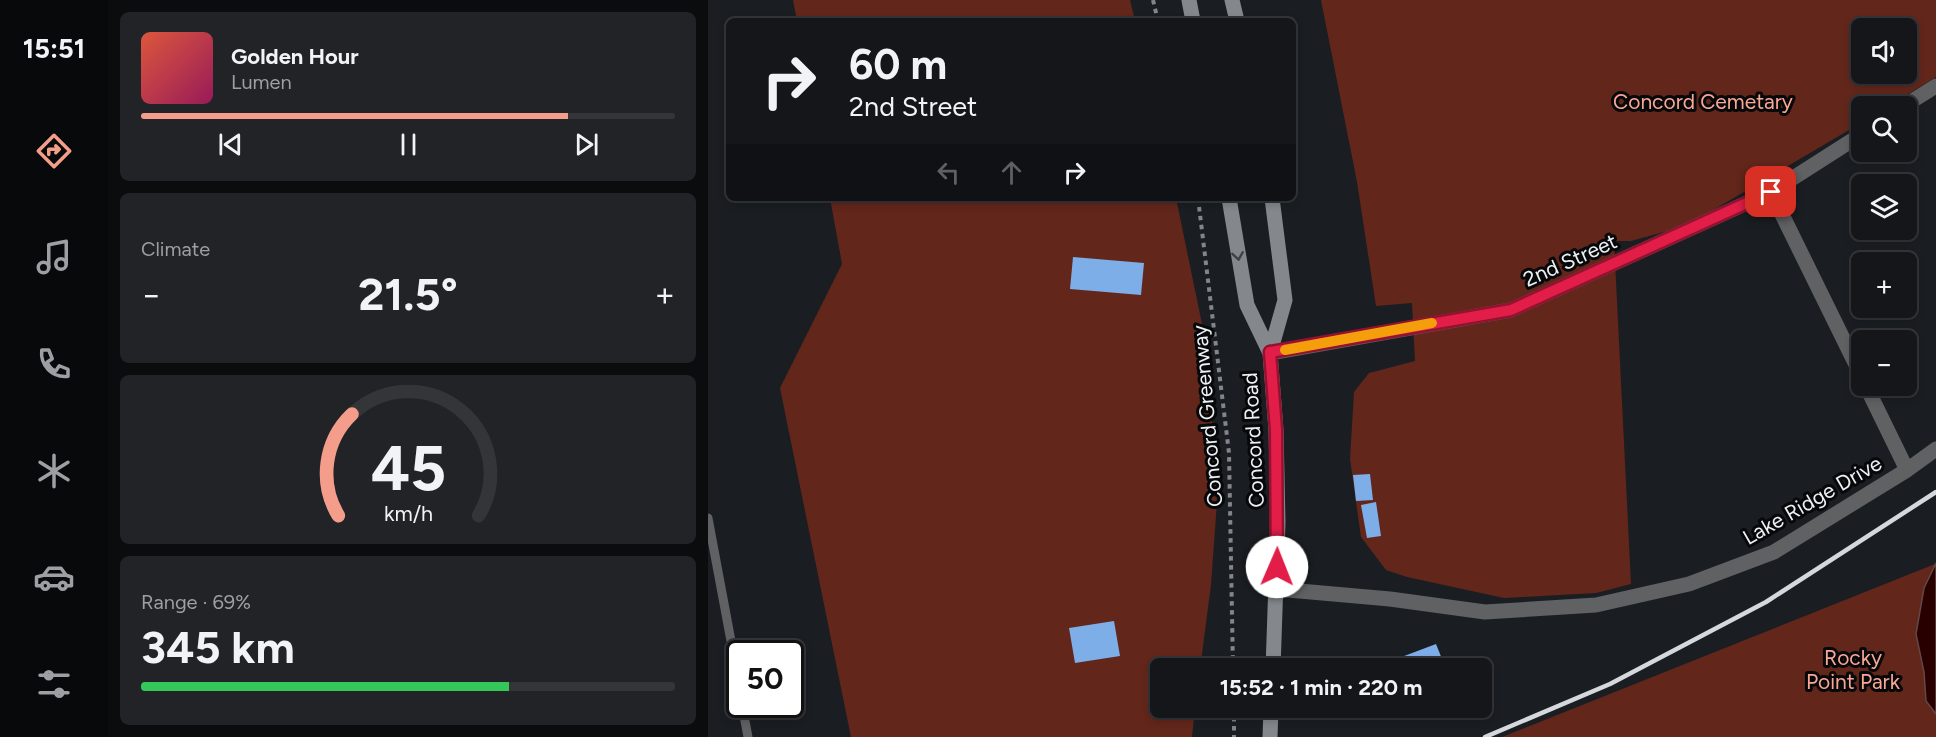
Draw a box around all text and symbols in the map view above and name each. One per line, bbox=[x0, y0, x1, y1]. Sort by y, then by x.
map controls bbox=[1851, 18, 1917, 396]
button: sound bbox=[1851, 18, 1917, 84]
text: 15:51 bbox=[23, 32, 85, 65]
text: 60 m bbox=[849, 39, 947, 90]
icon: right bbox=[750, 42, 828, 120]
text: Golden Hour bbox=[231, 43, 359, 70]
text: Lumen bbox=[231, 70, 292, 94]
park label: Concord Cemetary bbox=[1613, 89, 1793, 114]
text: 2nd Street bbox=[849, 90, 977, 123]
button: search bbox=[1851, 96, 1917, 162]
icon: previous bbox=[214, 128, 247, 161]
icon: pause bbox=[392, 128, 425, 161]
icon: next bbox=[570, 128, 603, 161]
icon: directions bbox=[33, 130, 75, 172]
icon: left bbox=[932, 156, 965, 189]
icon: ahead bbox=[995, 156, 1028, 189]
icon: right bbox=[1058, 156, 1091, 189]
pin bbox=[1745, 166, 1796, 217]
button: layers bbox=[1851, 174, 1917, 240]
icon: arrive bbox=[1754, 175, 1787, 208]
street label: 2nd Street bbox=[1519, 228, 1621, 292]
icon: music bbox=[33, 236, 75, 278]
text: Climate bbox=[141, 237, 210, 261]
one-way arrow bbox=[1231, 251, 1243, 260]
button: + bbox=[1851, 252, 1917, 318]
text: 21.5° bbox=[358, 267, 458, 321]
text: − bbox=[141, 275, 162, 314]
text: + bbox=[654, 275, 675, 314]
street label: Concord Greenway bbox=[1187, 324, 1227, 508]
button: − bbox=[1851, 330, 1917, 396]
icon: phone bbox=[33, 343, 75, 385]
street label: Concord Road bbox=[1237, 372, 1269, 508]
text: 45 bbox=[370, 431, 446, 506]
icon: climate bbox=[33, 450, 75, 492]
street label: Lake Ridge Drive bbox=[1738, 450, 1886, 550]
text: km/h bbox=[384, 502, 432, 527]
position arrow bbox=[1245, 535, 1309, 599]
icon: car bbox=[33, 556, 75, 598]
text: Range · 69% bbox=[141, 590, 251, 614]
text: 345 km bbox=[141, 620, 295, 674]
speed limit sign: 50 bbox=[726, 640, 804, 718]
park label: Rocky Point Park bbox=[1806, 645, 1901, 694]
icon: filters bbox=[33, 663, 75, 705]
text: 15:52 · 1 min · 220 m bbox=[1220, 674, 1422, 701]

